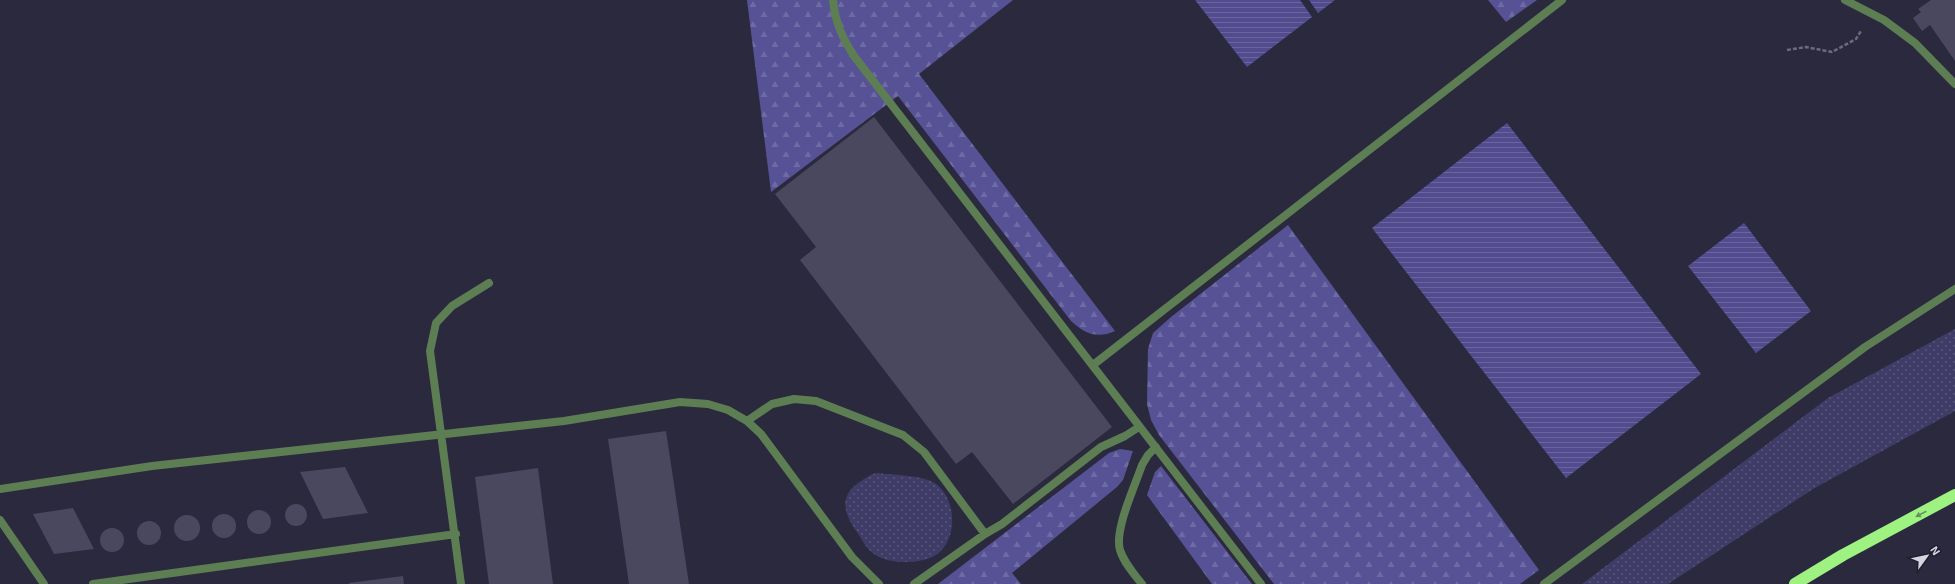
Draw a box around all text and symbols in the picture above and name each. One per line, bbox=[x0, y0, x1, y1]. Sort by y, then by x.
one-way arrow bbox=[1915, 510, 1926, 517]
north arrow bbox=[1907, 536, 1947, 576]
text: N bbox=[1928, 543, 1943, 557]

